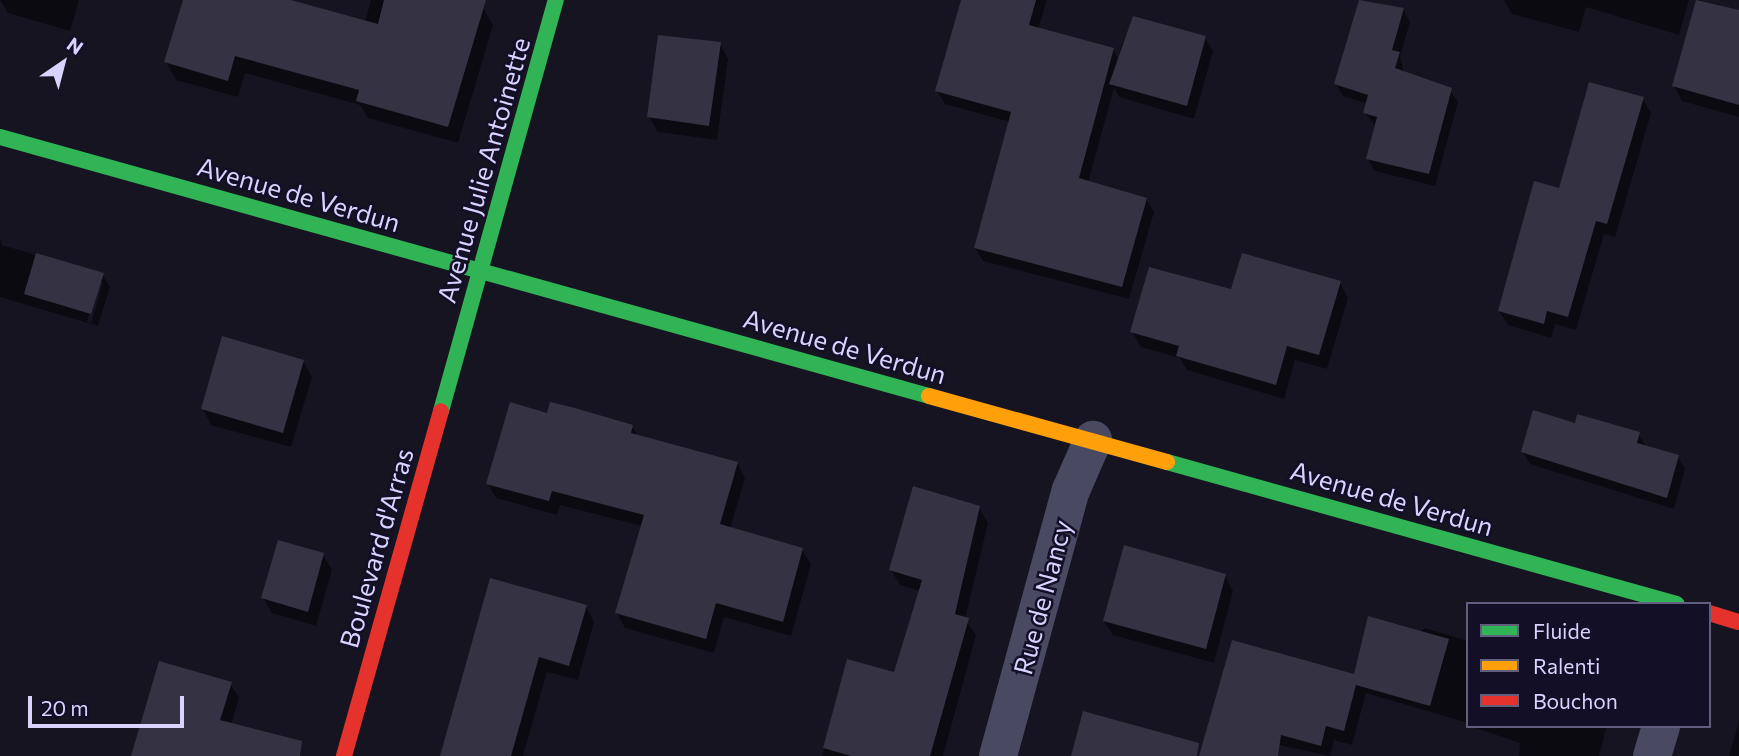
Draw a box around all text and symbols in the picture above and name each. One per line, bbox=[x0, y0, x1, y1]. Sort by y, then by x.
north arrow bbox=[28, 28, 98, 98]
text: N bbox=[63, 32, 88, 59]
street label: Avenue Julie Antoinette bbox=[430, 34, 536, 306]
street label: Avenue de Verdun bbox=[194, 150, 404, 238]
street label: Avenue de Verdun bbox=[740, 302, 950, 390]
street label: Boulevard d'Arras bbox=[333, 445, 419, 651]
street label: Avenue de Verdun bbox=[1287, 454, 1497, 542]
street label: Rue de Nancy bbox=[1006, 516, 1078, 678]
legend bbox=[1466, 602, 1711, 728]
text: Fluide bbox=[1533, 618, 1591, 643]
text: Ralenti bbox=[1533, 653, 1600, 678]
scale bar bbox=[32, 682, 187, 726]
text: Bouchon bbox=[1533, 688, 1618, 713]
text: 20 m bbox=[41, 695, 89, 720]

